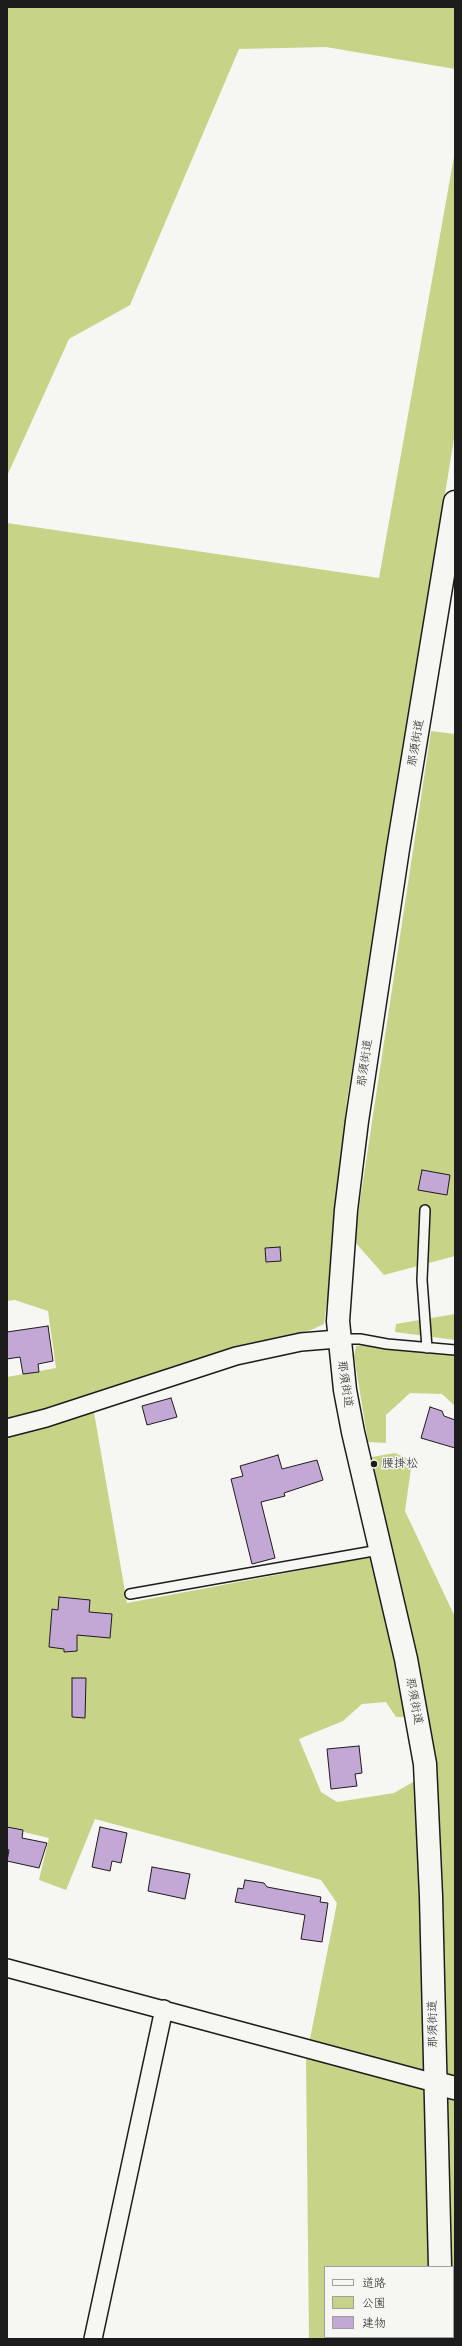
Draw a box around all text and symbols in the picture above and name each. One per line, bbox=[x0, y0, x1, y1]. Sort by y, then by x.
street label: 那須街道 bbox=[405, 718, 427, 768]
street label: 那須街道 bbox=[355, 1038, 375, 1088]
street label: 那須街道 bbox=[334, 1359, 356, 1409]
place label: 腰掛松 bbox=[382, 1457, 418, 1471]
marker: 腰掛松 bbox=[369, 1459, 379, 1469]
street label: 那須街道 bbox=[402, 1676, 426, 1726]
street label: 那須街道 bbox=[425, 2000, 441, 2048]
legend bbox=[324, 2266, 454, 2338]
text: 道路 bbox=[362, 2273, 386, 2291]
text: 公園 bbox=[362, 2293, 386, 2311]
text: 建物 bbox=[362, 2313, 386, 2331]

